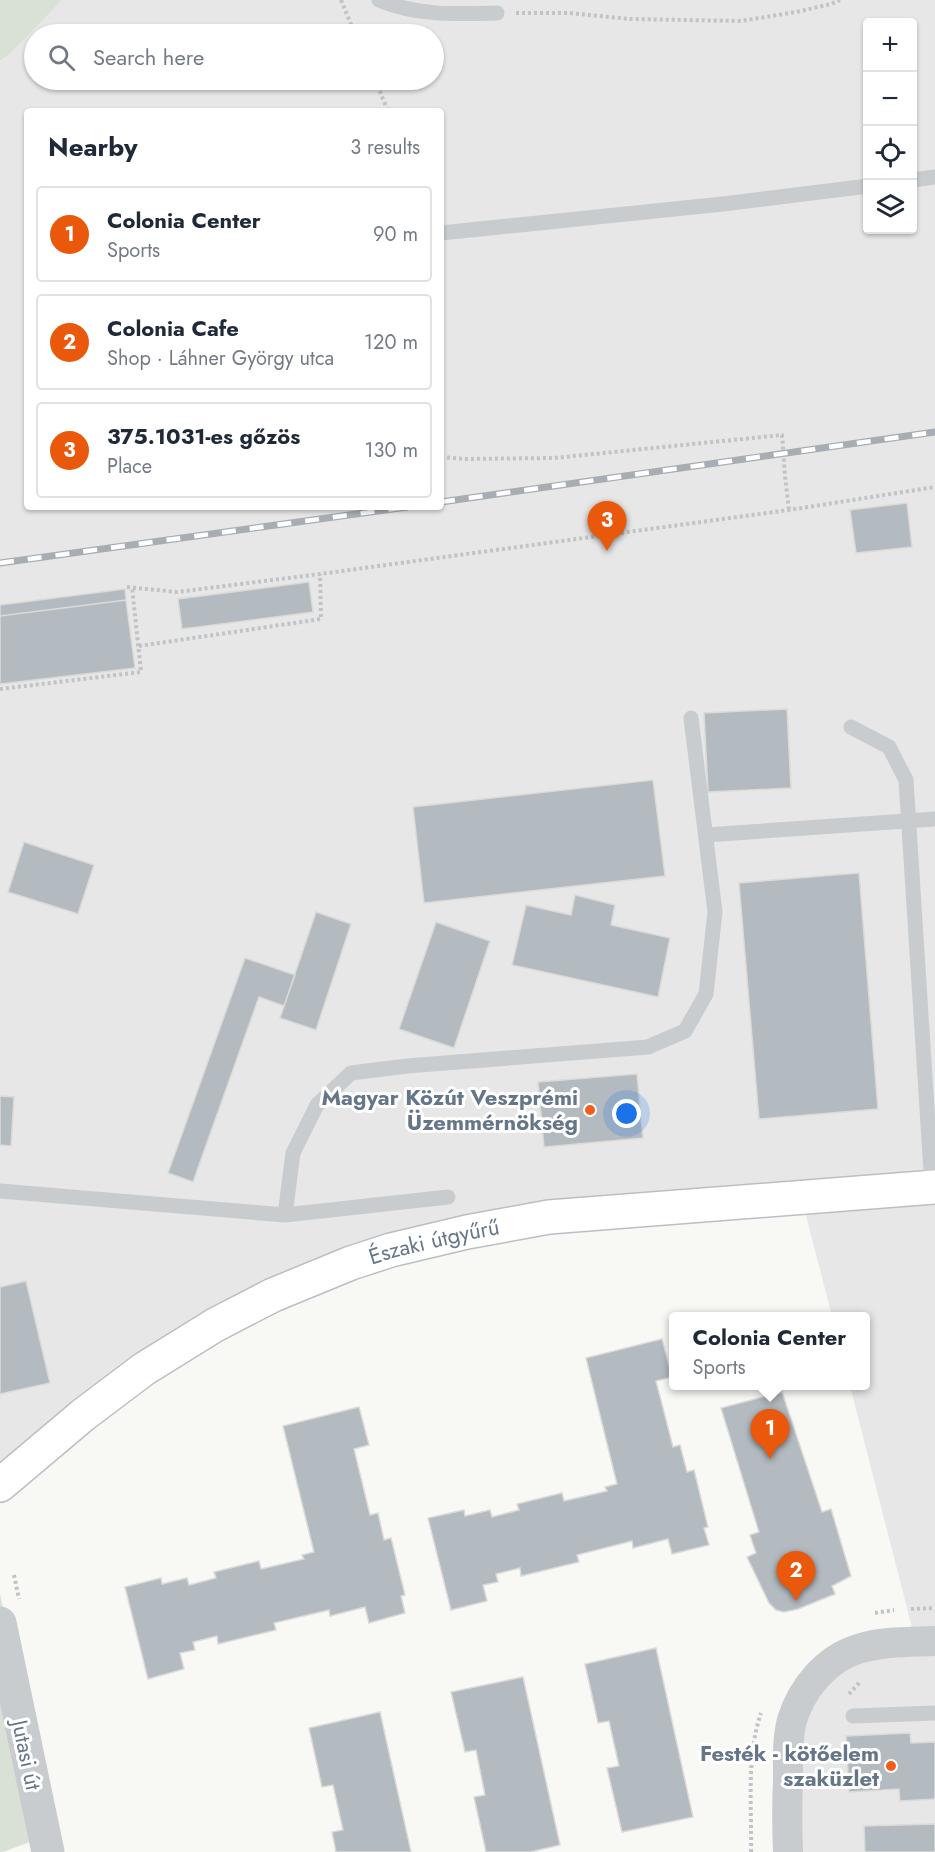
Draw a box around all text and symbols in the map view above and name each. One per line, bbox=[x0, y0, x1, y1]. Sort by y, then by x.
map controls bbox=[863, 18, 917, 234]
button: + bbox=[863, 18, 917, 72]
search box bbox=[24, 24, 444, 90]
icon: search bbox=[45, 41, 78, 74]
text: Search here bbox=[93, 41, 204, 73]
button: − bbox=[863, 72, 917, 126]
button: locate bbox=[863, 126, 917, 180]
text: Nearby bbox=[48, 128, 137, 166]
text: 3 results bbox=[350, 133, 420, 162]
button: layers bbox=[863, 180, 917, 234]
text: Colonia Center bbox=[107, 204, 261, 236]
text: 1 bbox=[64, 220, 75, 249]
text: 90 m bbox=[373, 220, 418, 249]
text: Sports bbox=[107, 236, 160, 265]
text: Colonia Cafe bbox=[107, 312, 239, 344]
text: 2 bbox=[63, 328, 76, 357]
text: 120 m bbox=[364, 328, 418, 357]
text: Shop · Láhner György utca bbox=[107, 344, 334, 373]
text: 375.1031-es gőzös bbox=[107, 420, 300, 452]
text: 3 bbox=[63, 436, 76, 465]
text: 130 m bbox=[364, 436, 418, 465]
text: Place bbox=[107, 452, 152, 481]
pin: 3 bbox=[588, 502, 626, 551]
place label: Magyar Közút Veszprémi Üzemmérnökség bbox=[322, 1081, 578, 1138]
your location bbox=[612, 1099, 641, 1128]
marker: Magyar Közút Veszprémi Üzemmérnökség bbox=[583, 1103, 597, 1117]
street label: Északi útgyűrű bbox=[364, 1210, 502, 1272]
popup bbox=[669, 1312, 870, 1390]
text: Colonia Center bbox=[693, 1321, 846, 1353]
text: Sports bbox=[693, 1353, 746, 1382]
pin: 1 bbox=[750, 1410, 790, 1459]
pin: 2 bbox=[776, 1552, 816, 1601]
street label: Jutasi út bbox=[3, 1714, 50, 1794]
place label: Festék - kötőelem szaküzlet bbox=[700, 1737, 879, 1794]
marker: Festék - kötőelem szaküzlet bbox=[884, 1759, 898, 1773]

